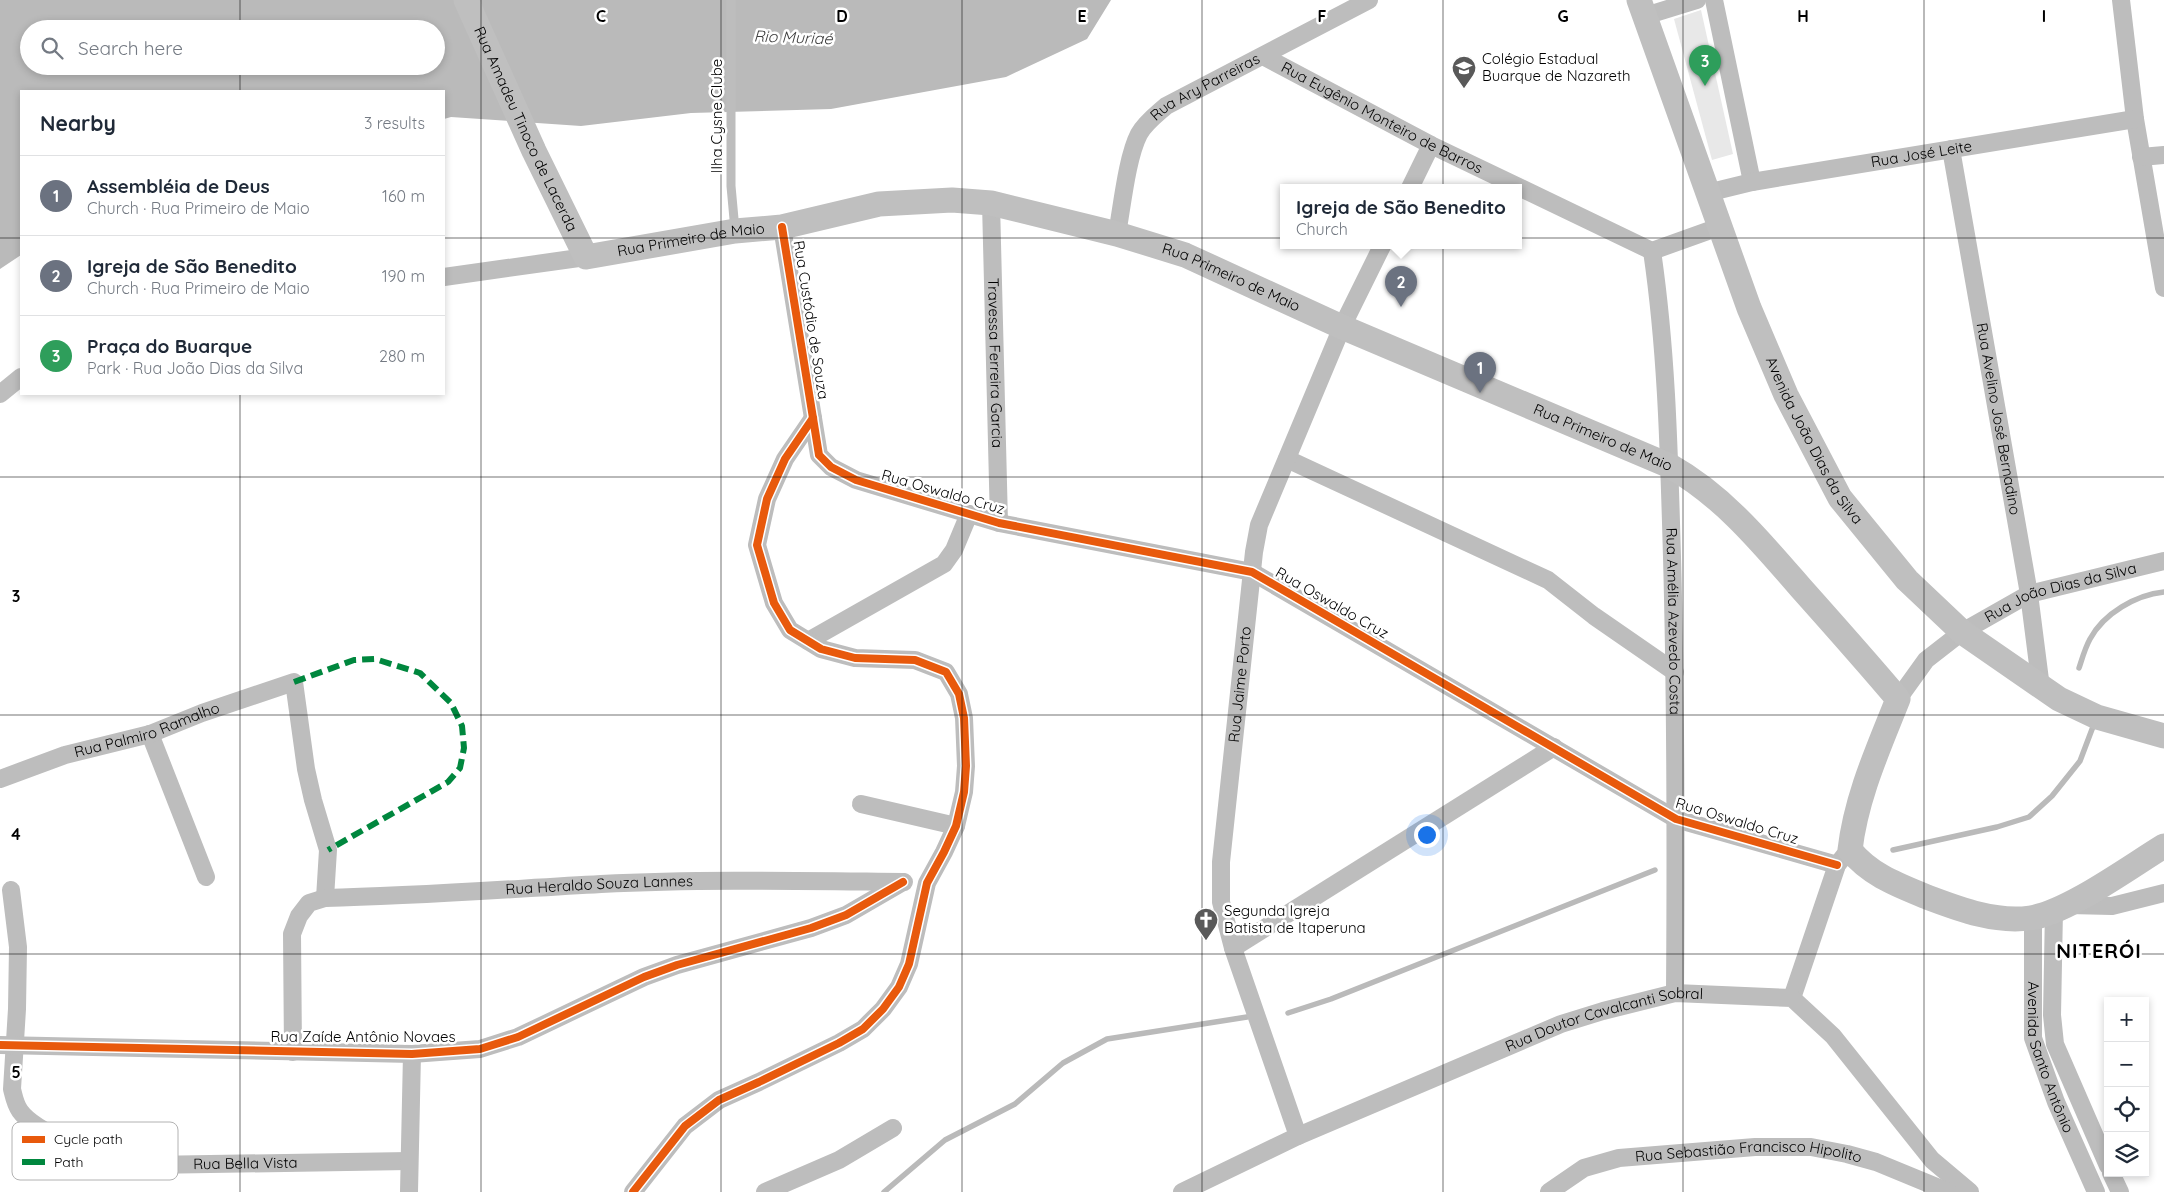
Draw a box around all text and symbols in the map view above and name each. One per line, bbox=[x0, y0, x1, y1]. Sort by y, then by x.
text: C bbox=[596, 6, 606, 26]
text: D bbox=[836, 6, 848, 26]
text: E bbox=[1077, 6, 1087, 26]
text: F bbox=[1318, 6, 1327, 26]
text: G bbox=[1557, 6, 1569, 26]
text: H bbox=[1797, 6, 1809, 26]
text: I bbox=[2042, 6, 2046, 26]
search box bbox=[20, 20, 445, 75]
street label: Rua Amadeu Tinoco de Lacerda bbox=[470, 23, 582, 234]
water label: Rio Muriaé bbox=[753, 26, 834, 48]
icon: search bbox=[38, 34, 66, 62]
text: Search here bbox=[78, 36, 183, 60]
pin: 3 bbox=[1689, 45, 1721, 86]
street label: Rua Ary Parreiras bbox=[1146, 49, 1263, 124]
place label: Colégio Estadual Buarque de Nazareth bbox=[1482, 49, 1631, 85]
school or university icon: Colégio Estadual Buarque de Nazareth bbox=[1451, 55, 1477, 89]
street label: Rua Eugênio Monteiro de Barros bbox=[1278, 57, 1486, 177]
street label: Ilha Cysne Clube bbox=[707, 59, 726, 173]
text: Nearby bbox=[40, 110, 116, 136]
text: 3 results bbox=[364, 113, 425, 133]
street label: Rua José Leite bbox=[1869, 136, 1973, 171]
text: Assembléia de Deus bbox=[87, 174, 270, 198]
popup bbox=[1280, 184, 1522, 249]
text: 1 bbox=[53, 186, 59, 206]
text: 160 m bbox=[382, 186, 425, 206]
text: Igreja de São Benedito bbox=[1296, 195, 1506, 219]
text: Church · Rua Primeiro de Maio bbox=[87, 198, 310, 218]
street label: Rua Primeiro de Maio bbox=[616, 219, 765, 260]
text: Church bbox=[1296, 219, 1348, 239]
street label: Rua Custódio de Souza bbox=[790, 239, 833, 401]
street label: Rua Primeiro de Maio bbox=[1160, 239, 1303, 316]
text: Igreja de São Benedito bbox=[87, 254, 297, 278]
text: 2 bbox=[51, 266, 61, 286]
text: 190 m bbox=[382, 266, 425, 286]
pin: 2 bbox=[1385, 266, 1417, 307]
text: Church · Rua Primeiro de Maio bbox=[87, 278, 310, 298]
street label: Travessa Ferreira Garcia bbox=[984, 278, 1007, 448]
street label: Rua Avelino José Bernadino bbox=[1973, 321, 2025, 516]
text: Praça do Buarque bbox=[87, 334, 252, 358]
text: 3 bbox=[52, 346, 60, 366]
text: 280 m bbox=[379, 346, 425, 366]
pin: 1 bbox=[1464, 352, 1496, 393]
street label: Avenida João Dias da Silva bbox=[1762, 354, 1867, 528]
text: Park · Rua João Dias da Silva bbox=[87, 358, 303, 378]
street label: Rua Primeiro de Maio bbox=[1531, 399, 1675, 475]
street label: Rua Oswaldo Cruz bbox=[879, 465, 1007, 518]
street label: Rua Amélia Azevedo Costa bbox=[1662, 527, 1685, 715]
street label: Rua João Dias da Silva bbox=[1981, 558, 2138, 626]
street label: Rua Oswaldo Cruz bbox=[1272, 562, 1392, 643]
text: 3 bbox=[12, 586, 20, 606]
street label: Rua Jaime Porto bbox=[1224, 625, 1255, 743]
street label: Rua Palmiro Ramalho bbox=[72, 698, 222, 761]
street label: Rua Oswaldo Cruz bbox=[1673, 793, 1801, 848]
your location bbox=[1414, 822, 1440, 848]
text: 4 bbox=[11, 824, 21, 844]
street label: Rua Heraldo Souza Lannes bbox=[505, 871, 693, 899]
place label: Segunda Igreja Batista de Itaperuna bbox=[1224, 901, 1366, 937]
church icon: Segunda Igreja Batista de Itaperuna bbox=[1193, 907, 1219, 941]
district label: NITERÓI bbox=[2056, 938, 2142, 963]
street label: Avenida Santo Antônio bbox=[2024, 981, 2078, 1136]
street label: Rua Doutor Cavalcanti Sobral bbox=[1502, 983, 1704, 1056]
map controls bbox=[2104, 997, 2149, 1177]
button: + bbox=[2104, 997, 2149, 1042]
street label: Rua Zaíde Antônio Novaes bbox=[270, 1027, 456, 1046]
button: − bbox=[2104, 1042, 2149, 1087]
text: 5 bbox=[11, 1062, 21, 1082]
button: locate bbox=[2104, 1087, 2149, 1132]
legend bbox=[12, 1122, 178, 1180]
text: Cycle path bbox=[54, 1130, 123, 1148]
button: layers bbox=[2104, 1132, 2149, 1177]
street label: Rua Sebastião Francisco Hipolito bbox=[1634, 1137, 1864, 1167]
text: Path bbox=[54, 1153, 83, 1171]
street label: Rua Bella Vista bbox=[193, 1153, 298, 1173]

